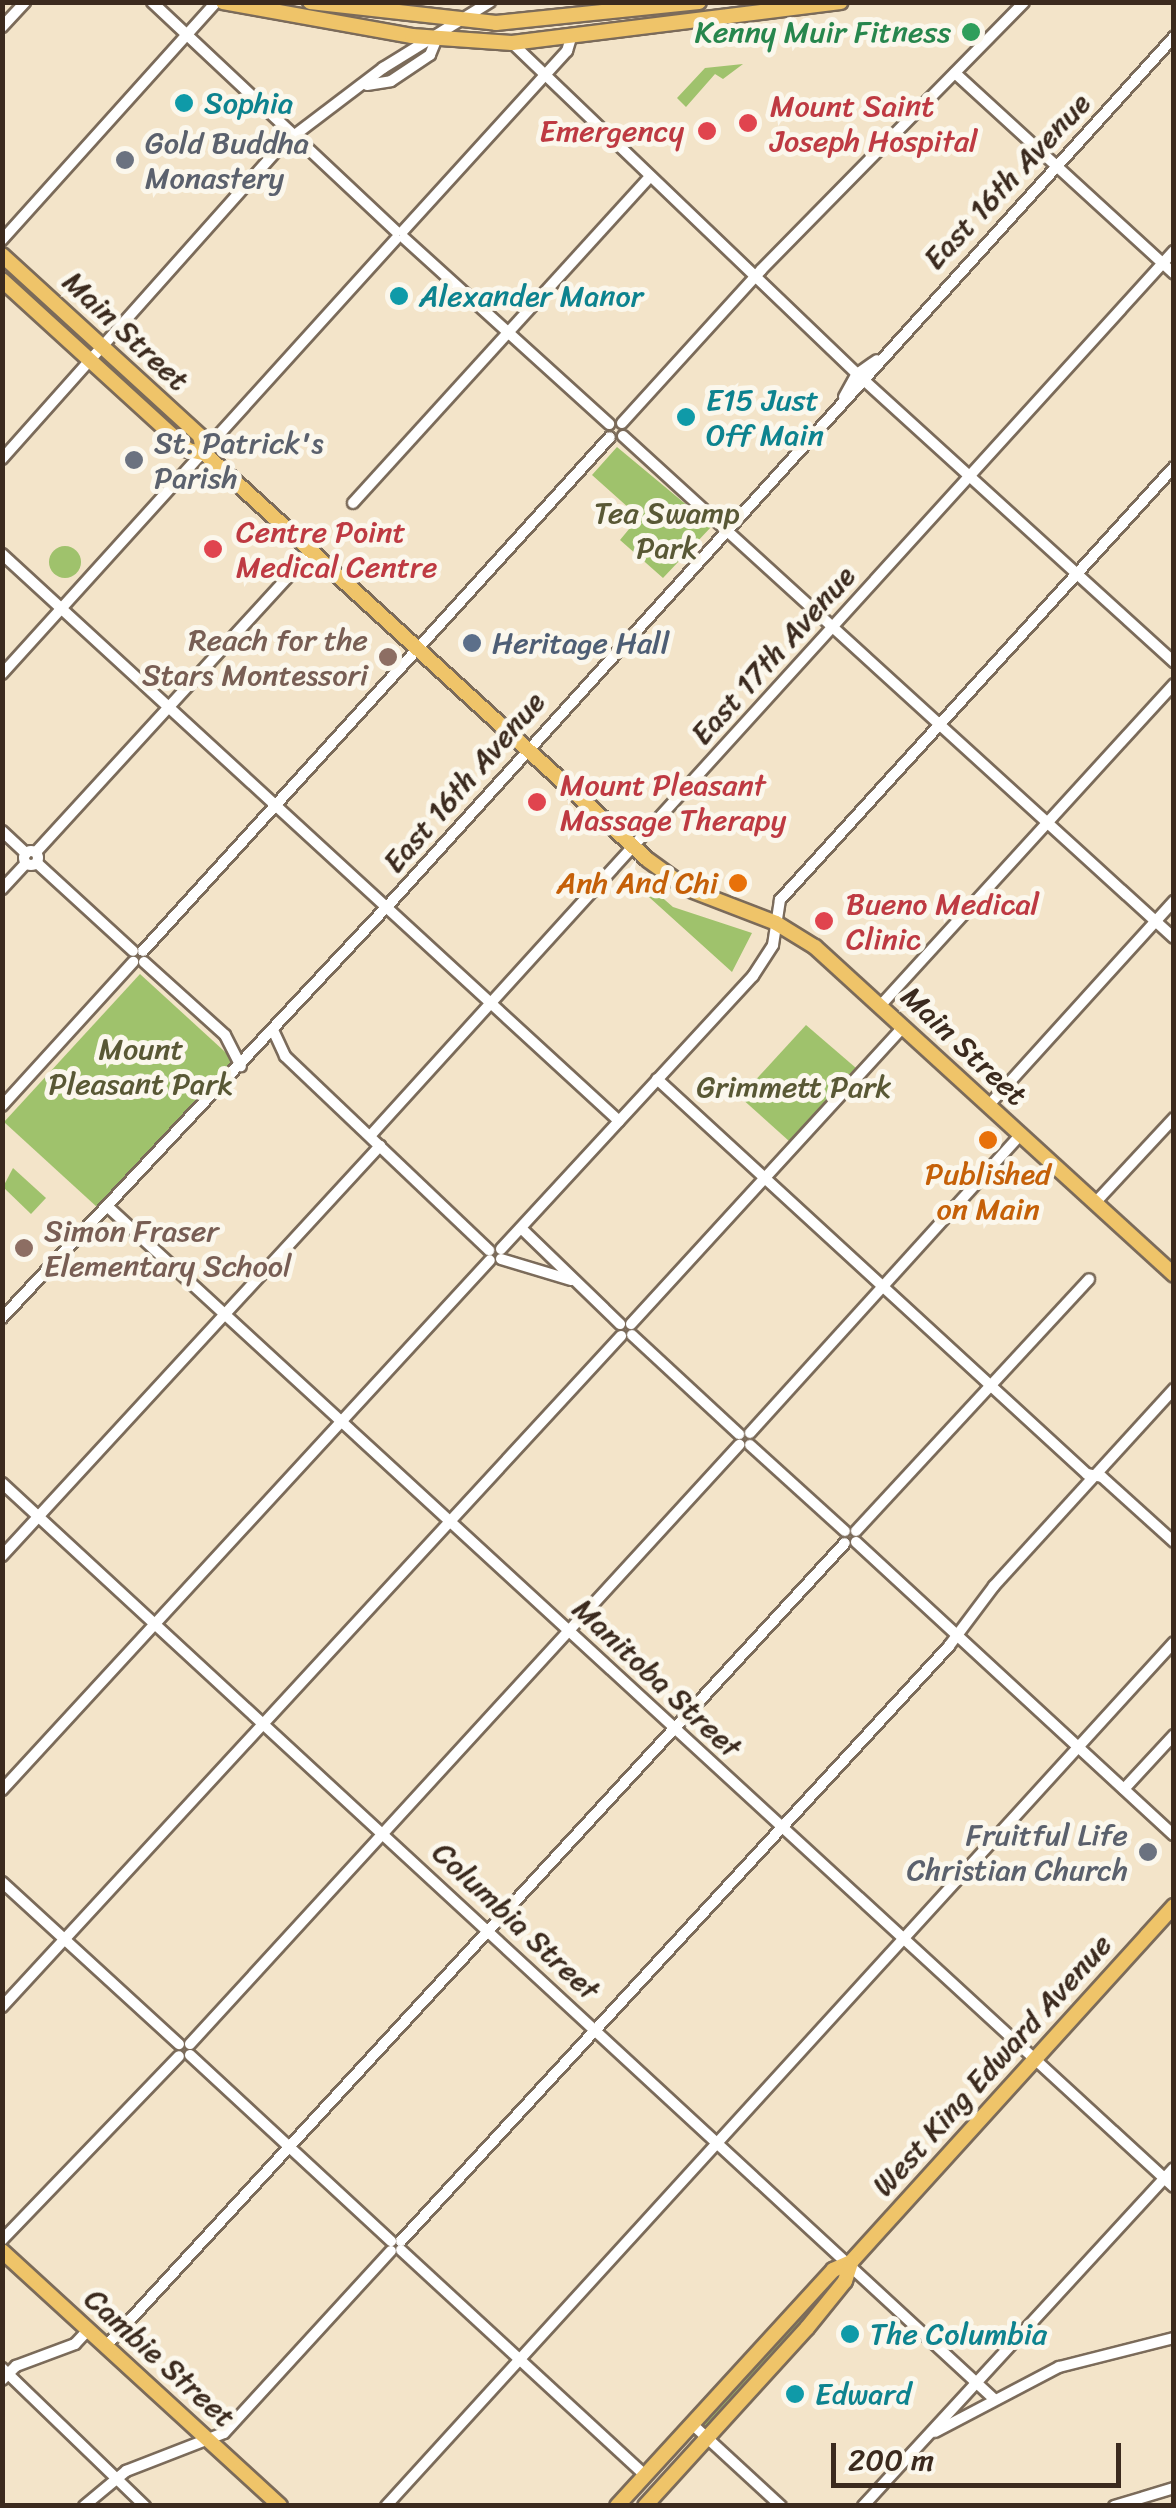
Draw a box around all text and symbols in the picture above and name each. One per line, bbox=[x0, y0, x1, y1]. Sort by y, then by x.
place label: Kenny Muir Fitness bbox=[697, 14, 951, 50]
marker: Kenny Muir Fitness bbox=[960, 21, 982, 43]
place label: Sophia bbox=[204, 85, 293, 121]
street label: East 16th Avenue bbox=[916, 85, 1098, 277]
place label: Mount Saint Joseph Hospital bbox=[770, 88, 978, 158]
marker: Sophia bbox=[173, 92, 195, 114]
marker: Mount Saint Joseph Hospital bbox=[735, 110, 761, 136]
place label: Emergency bbox=[540, 113, 684, 149]
marker: Emergency bbox=[694, 118, 720, 144]
place label: Gold Buddha Monastery bbox=[145, 125, 308, 196]
marker: Gold Buddha Monastery bbox=[114, 149, 136, 171]
street label: Main Street bbox=[56, 264, 196, 398]
place label: Alexander Manor bbox=[419, 278, 643, 314]
marker: Alexander Manor bbox=[388, 285, 410, 307]
place label: E15 Just Off Main bbox=[706, 382, 824, 452]
marker: E15 Just Off Main bbox=[675, 406, 697, 428]
place label: St. Patrick's Parish bbox=[154, 425, 326, 496]
marker: St. Patrick's Parish bbox=[123, 449, 145, 471]
park label: Tea Swamp Park bbox=[594, 495, 740, 566]
place label: Centre Point Medical Centre bbox=[236, 514, 438, 584]
marker: Centre Point Medical Centre bbox=[200, 536, 226, 562]
street label: East 17th Avenue bbox=[683, 558, 863, 752]
place label: Reach for the Stars Montessori bbox=[143, 622, 368, 692]
place label: Heritage Hall bbox=[492, 625, 669, 661]
marker: Heritage Hall bbox=[461, 632, 483, 654]
marker: Reach for the Stars Montessori bbox=[377, 646, 399, 668]
street label: East 16th Avenue bbox=[375, 684, 553, 880]
place label: Mount Pleasant Massage Therapy bbox=[560, 767, 786, 838]
marker: Mount Pleasant Massage Therapy bbox=[524, 789, 550, 815]
place label: Anh And Chi bbox=[556, 865, 718, 901]
marker: Anh And Chi bbox=[727, 872, 749, 894]
place label: Bueno Medical Clinic bbox=[846, 886, 1038, 956]
marker: Bueno Medical Clinic bbox=[811, 908, 837, 934]
street label: Main Street bbox=[894, 979, 1034, 1113]
park label: Mount Pleasant Park bbox=[49, 1031, 233, 1102]
park label: Grimmett Park bbox=[697, 1069, 891, 1105]
marker: Published on Main bbox=[977, 1129, 999, 1151]
place label: Published on Main bbox=[925, 1156, 1051, 1226]
place label: Simon Fraser Elementary School bbox=[44, 1213, 292, 1284]
marker: Simon Fraser Elementary School bbox=[13, 1237, 35, 1259]
street label: Manitoba Street bbox=[565, 1590, 749, 1766]
place label: Fruitful Life Christian Church bbox=[907, 1817, 1128, 1888]
street label: Columbia Street bbox=[425, 1834, 607, 2008]
marker: Fruitful Life Christian Church bbox=[1137, 1841, 1159, 1863]
street label: West King Edward Avenue bbox=[865, 1927, 1119, 2203]
street label: Cambie Street bbox=[77, 2281, 243, 2435]
place label: The Columbia bbox=[870, 2316, 1047, 2352]
marker: The Columbia bbox=[839, 2323, 861, 2345]
place label: Edward bbox=[815, 2376, 911, 2412]
marker: Edward bbox=[784, 2383, 806, 2405]
scale bar bbox=[836, 2423, 1126, 2485]
text: 200 m bbox=[848, 2433, 934, 2487]

